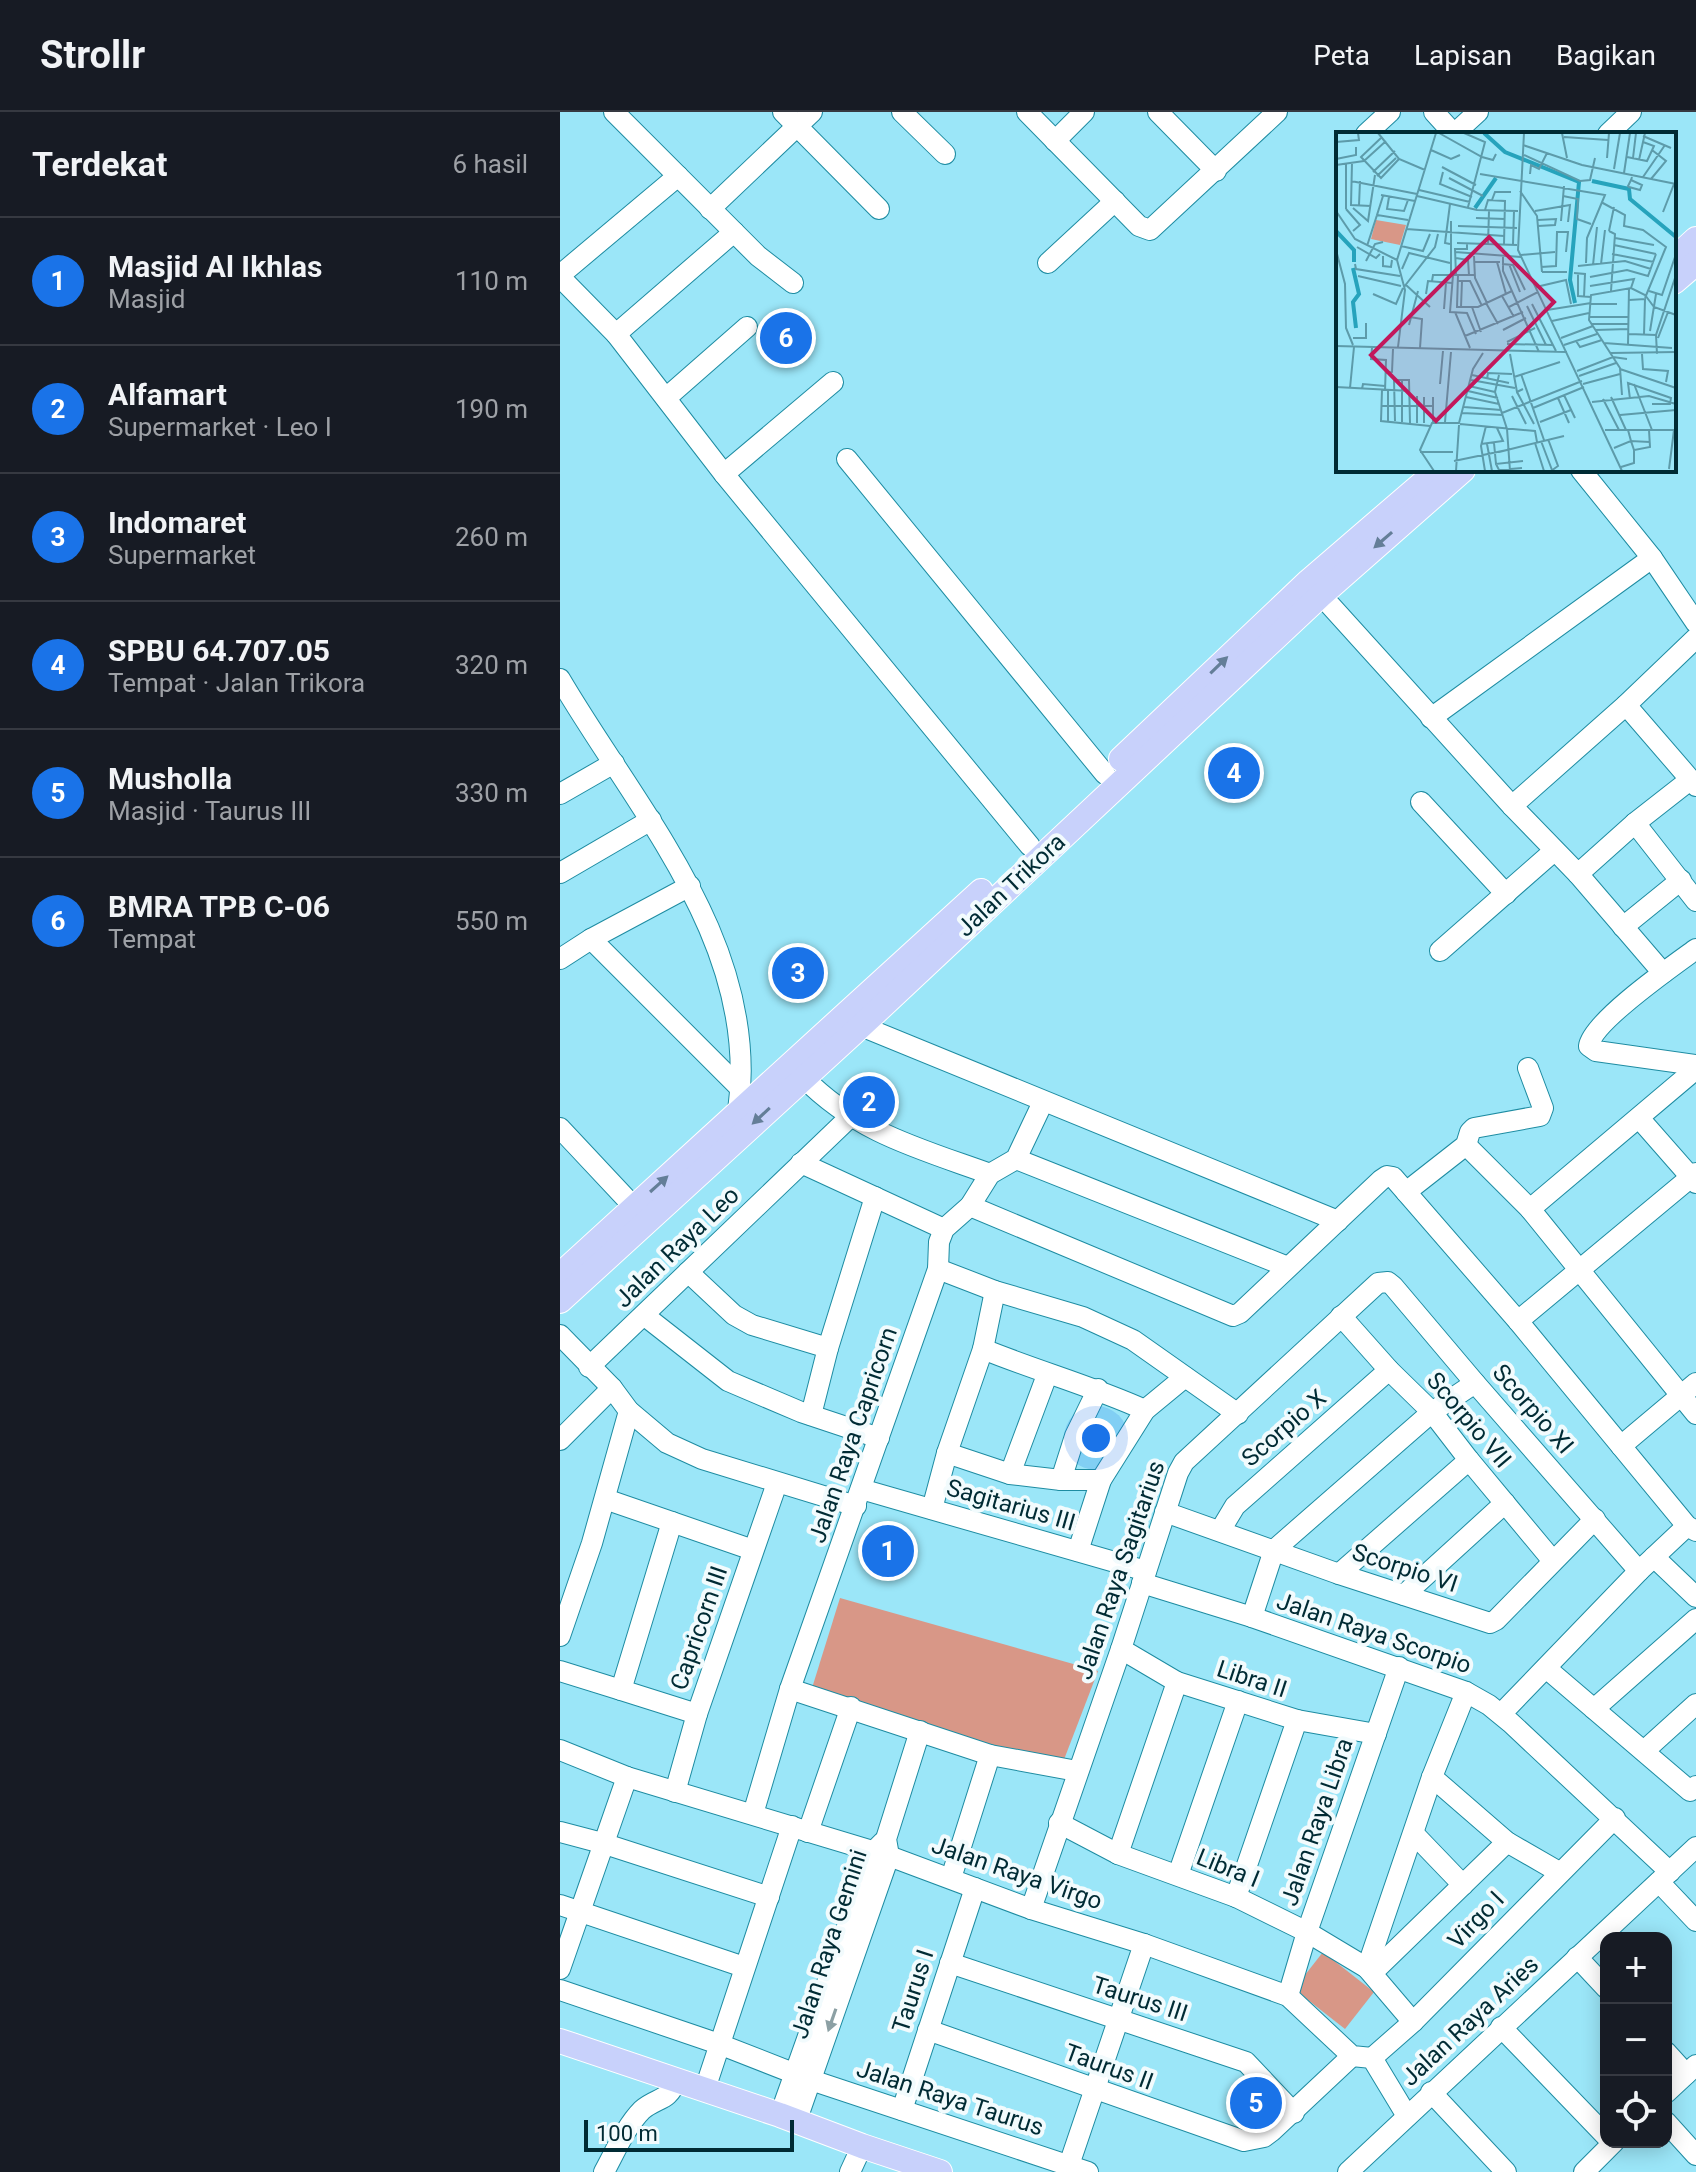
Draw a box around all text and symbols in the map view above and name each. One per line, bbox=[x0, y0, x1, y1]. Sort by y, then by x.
text: Strollr bbox=[40, 33, 145, 77]
text: Peta bbox=[1313, 39, 1370, 72]
text: Lapisan bbox=[1414, 39, 1512, 72]
text: Bagikan bbox=[1556, 39, 1656, 72]
inset map bbox=[1336, 132, 1676, 472]
text: Terdekat bbox=[32, 144, 167, 184]
text: 6 hasil bbox=[452, 149, 528, 179]
text: Masjid Al Ikhlas bbox=[108, 249, 322, 284]
text: 1 bbox=[51, 266, 65, 296]
text: 110 m bbox=[455, 266, 528, 296]
text: Masjid bbox=[108, 284, 185, 314]
pin: 6 bbox=[760, 308, 812, 368]
text: Alfamart bbox=[108, 377, 227, 412]
text: 2 bbox=[51, 394, 65, 424]
text: 190 m bbox=[455, 394, 528, 424]
text: Supermarket · Leo I bbox=[108, 412, 332, 442]
text: Indomaret bbox=[108, 505, 247, 540]
text: 3 bbox=[51, 522, 65, 552]
text: 260 m bbox=[455, 522, 528, 552]
one-way arrow bbox=[1374, 531, 1394, 548]
text: Supermarket bbox=[108, 540, 256, 570]
text: SPBU 64.707.05 bbox=[108, 633, 330, 668]
text: 4 bbox=[51, 650, 65, 680]
text: 320 m bbox=[455, 650, 528, 680]
one-way arrow bbox=[1209, 656, 1228, 675]
text: Tempat · Jalan Trikora bbox=[108, 668, 365, 698]
pin: 4 bbox=[1208, 743, 1260, 803]
text: Musholla bbox=[108, 761, 232, 796]
text: 5 bbox=[51, 778, 65, 808]
text: 330 m bbox=[455, 778, 528, 808]
text: Masjid · Taurus III bbox=[108, 796, 311, 826]
street label: Jalan Trikora bbox=[951, 828, 1071, 942]
text: BMRA TPB C-06 bbox=[108, 889, 330, 924]
text: 6 bbox=[51, 906, 65, 936]
text: 550 m bbox=[455, 906, 528, 936]
text: Tempat bbox=[108, 924, 196, 954]
pin: 3 bbox=[772, 943, 824, 1003]
pin: 2 bbox=[843, 1072, 895, 1132]
one-way arrow bbox=[752, 1106, 771, 1124]
one-way arrow bbox=[649, 1176, 668, 1194]
street label: Jalan Raya Leo bbox=[609, 1181, 745, 1313]
street label: Jalan Raya Capricorn bbox=[803, 1324, 903, 1546]
street label: Scorpio XI bbox=[1487, 1359, 1579, 1459]
street label: Scorpio VII bbox=[1421, 1367, 1517, 1473]
street label: Scorpio X bbox=[1236, 1384, 1332, 1472]
your location bbox=[1076, 1418, 1116, 1458]
street label: Jalan Raya Sagitarius bbox=[1069, 1457, 1171, 1683]
street label: Sagitarius III bbox=[943, 1473, 1079, 1537]
pin: 1 bbox=[862, 1521, 914, 1581]
street label: Scorpio VI bbox=[1349, 1538, 1461, 1598]
street label: Capricorn III bbox=[665, 1562, 733, 1694]
street label: Jalan Raya Scorpio bbox=[1273, 1587, 1475, 1679]
street label: Libra II bbox=[1213, 1655, 1291, 1703]
street label: Jalan Raya Libra bbox=[1275, 1735, 1359, 1909]
street label: Jalan Raya Virgo bbox=[928, 1831, 1106, 1915]
street label: Libra I bbox=[1192, 1843, 1264, 1893]
street label: Jalan Raya Gemini bbox=[785, 1846, 873, 2042]
street label: Virgo I bbox=[1442, 1886, 1510, 1954]
map controls bbox=[1600, 1932, 1672, 2148]
button: + bbox=[1600, 1932, 1672, 2004]
street label: Taurus I bbox=[886, 1946, 940, 2036]
street label: Jalan Raya Aries bbox=[1396, 1950, 1544, 2092]
street label: Taurus III bbox=[1089, 1970, 1191, 2028]
button: − bbox=[1600, 2004, 1672, 2076]
one-way arrow bbox=[826, 2008, 838, 2032]
street label: Taurus II bbox=[1061, 2038, 1157, 2096]
street label: Jalan Raya Taurus bbox=[853, 2055, 1047, 2141]
pin: 5 bbox=[1230, 2073, 1282, 2133]
button: locate bbox=[1600, 2076, 1672, 2148]
scale bar bbox=[584, 2116, 794, 2152]
text: 100 m bbox=[596, 2121, 658, 2146]

